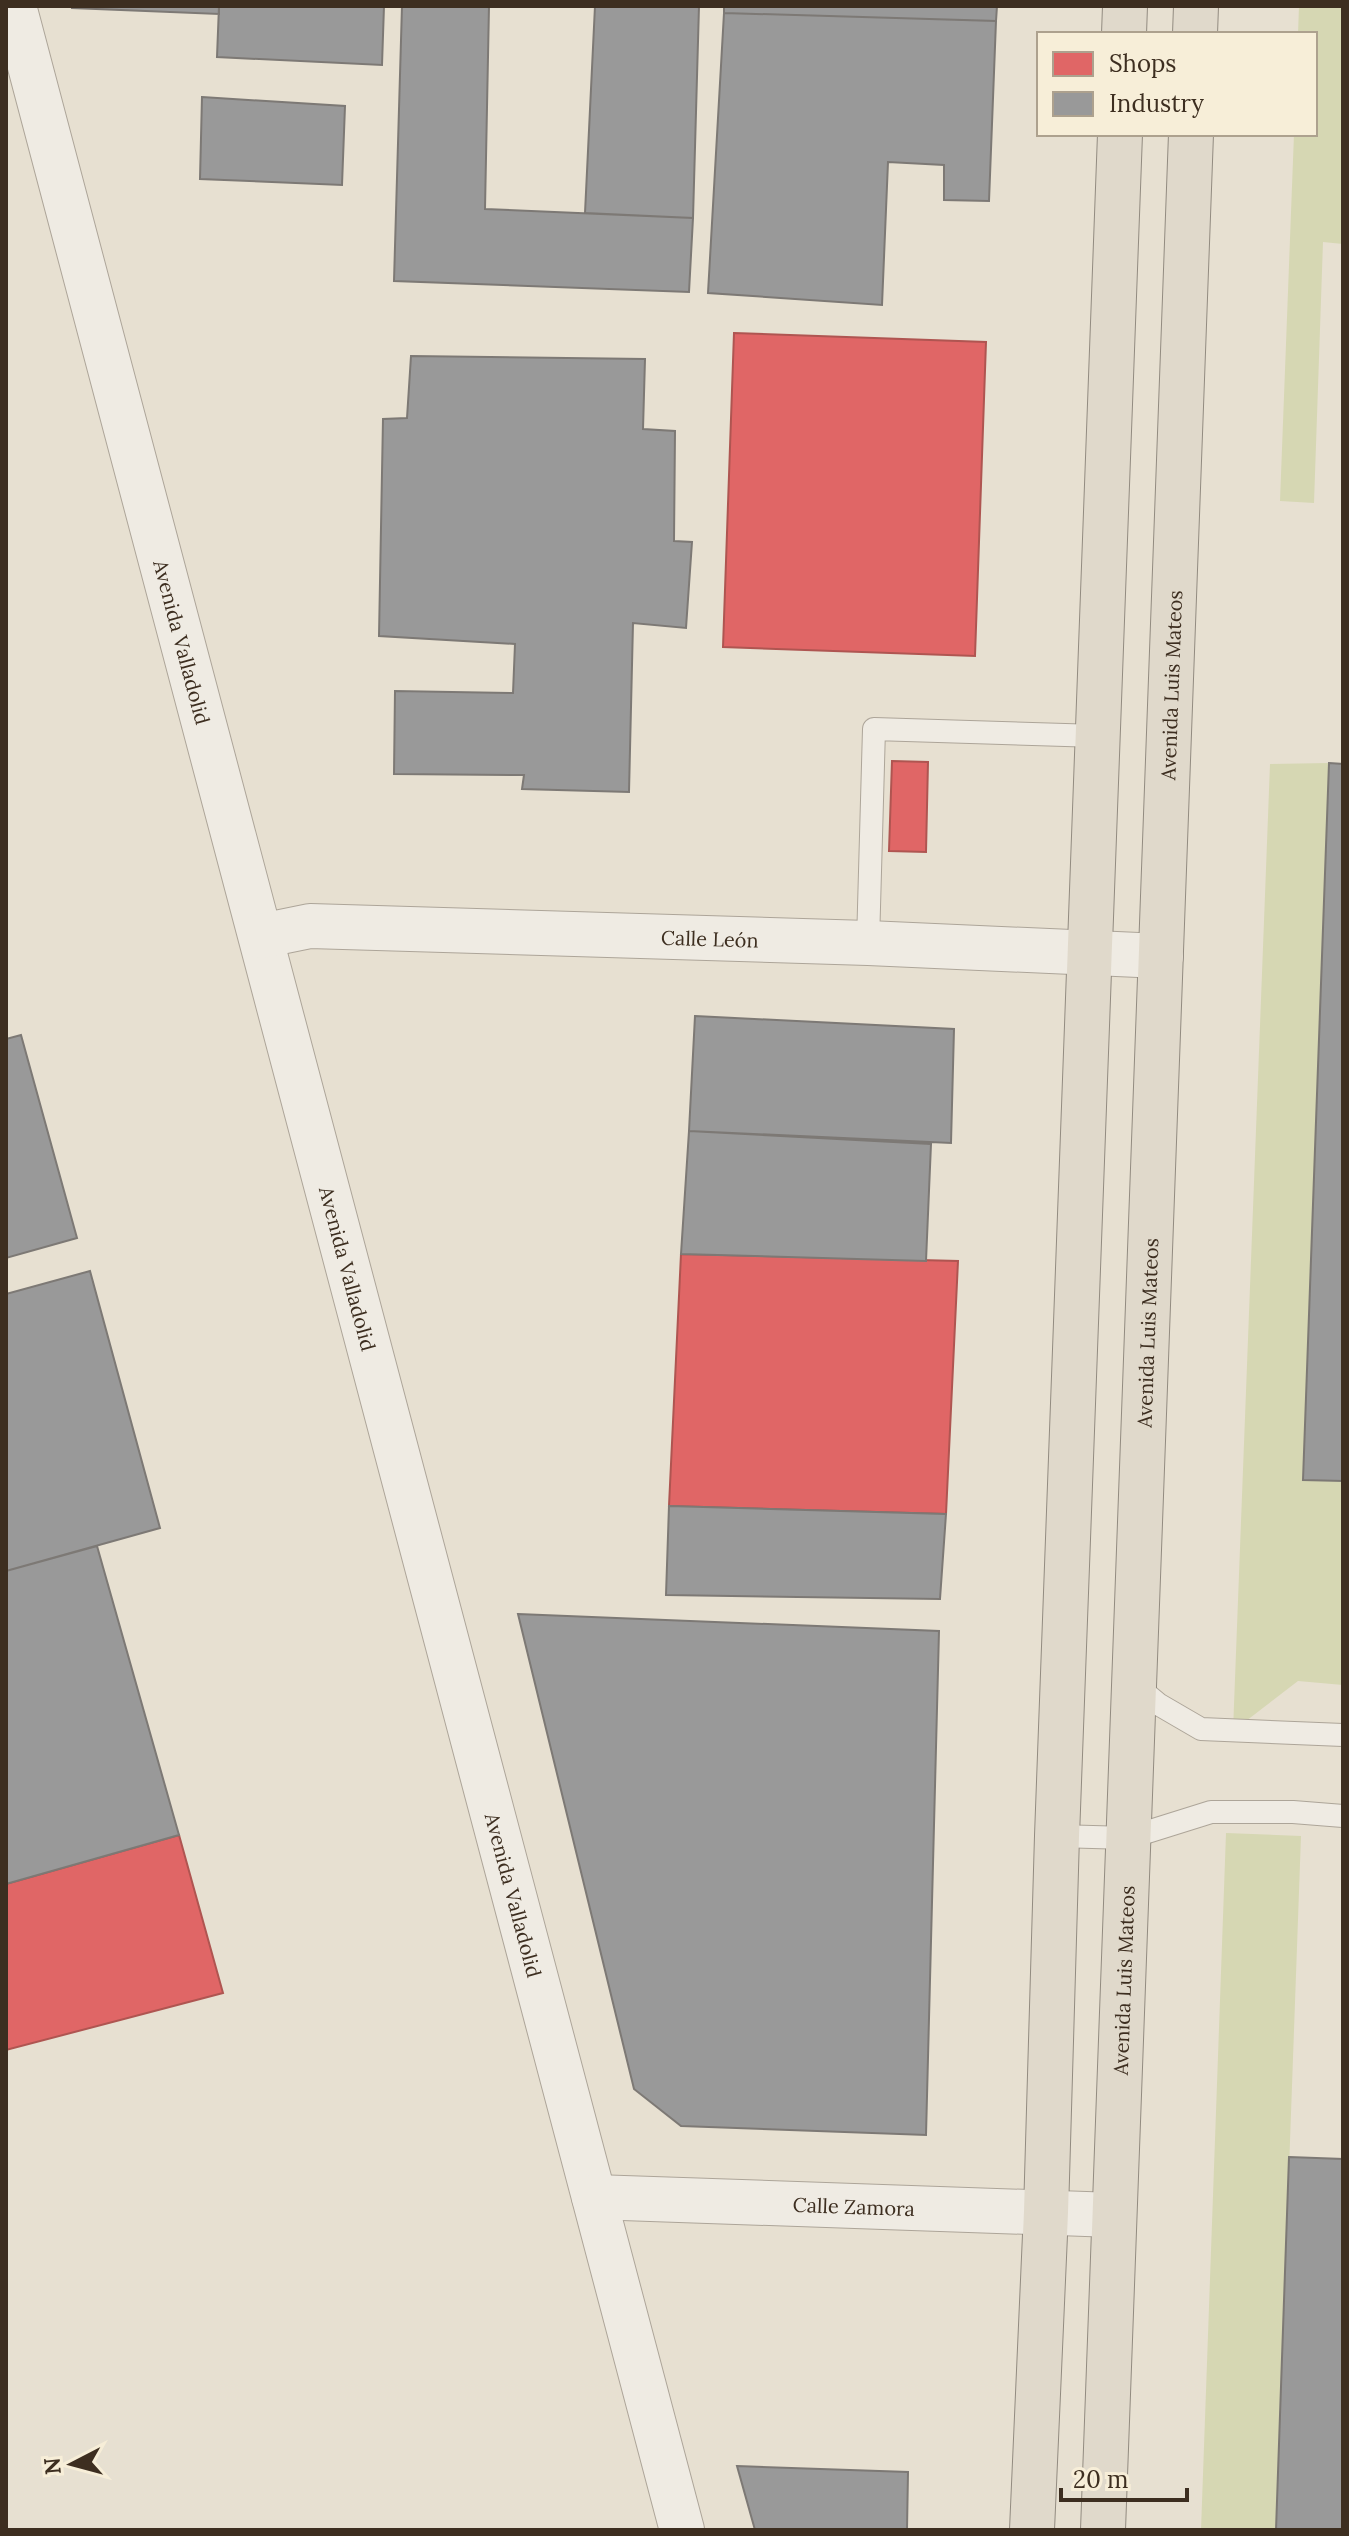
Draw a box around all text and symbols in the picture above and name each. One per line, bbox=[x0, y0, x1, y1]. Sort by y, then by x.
legend bbox=[1037, 32, 1317, 136]
text: Shops bbox=[1109, 48, 1176, 79]
text: Industry bbox=[1109, 88, 1204, 119]
street label: Avenida Valladolid bbox=[148, 556, 216, 727]
street label: Avenida Luis Mateos bbox=[1155, 590, 1187, 782]
street label: Calle León bbox=[661, 924, 759, 952]
street label: Avenida Valladolid bbox=[314, 1183, 382, 1354]
street label: Avenida Luis Mateos bbox=[1131, 1237, 1163, 1429]
street label: Avenida Valladolid bbox=[480, 1809, 548, 1980]
street label: Avenida Luis Mateos bbox=[1107, 1885, 1139, 2077]
street label: Calle Zamora bbox=[792, 2191, 915, 2221]
north arrow bbox=[32, 2424, 112, 2504]
scale bar bbox=[1061, 2452, 1187, 2502]
text: N bbox=[37, 2456, 67, 2476]
text: 20 m bbox=[1073, 2464, 1129, 2495]

